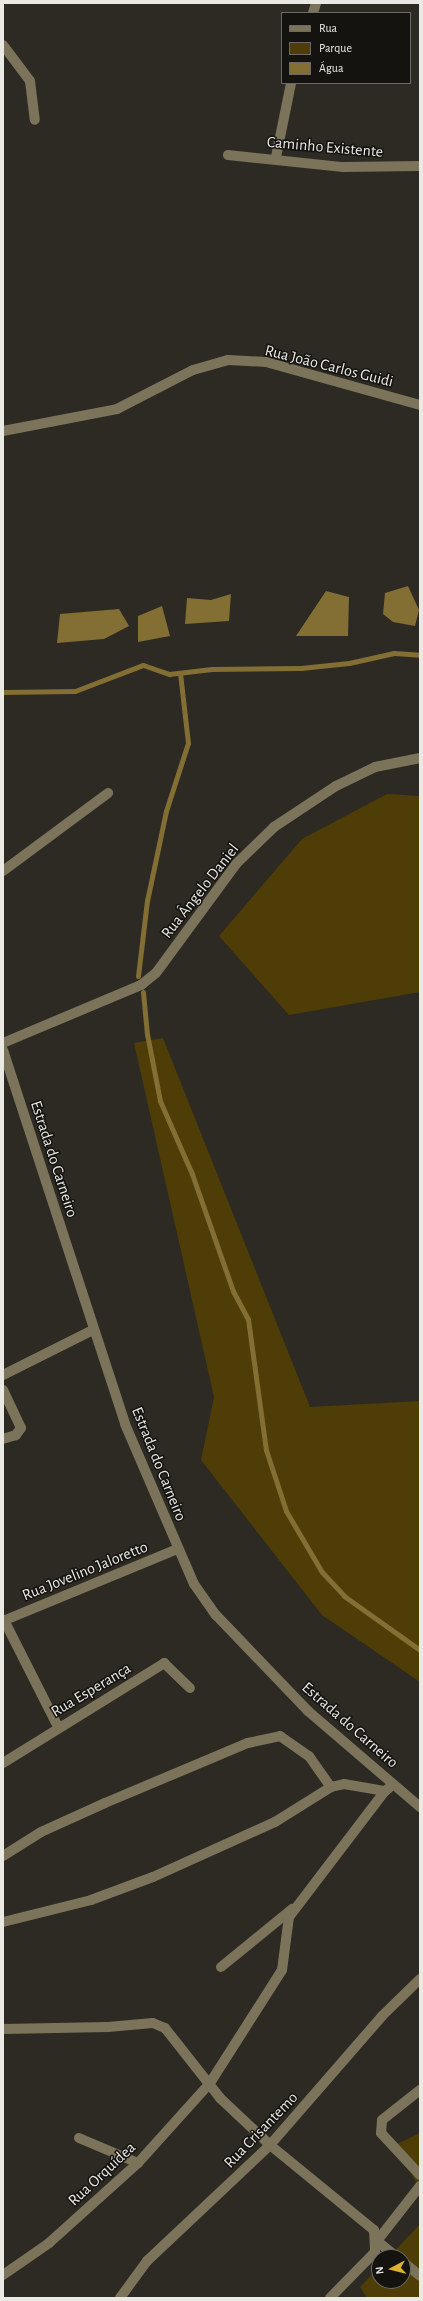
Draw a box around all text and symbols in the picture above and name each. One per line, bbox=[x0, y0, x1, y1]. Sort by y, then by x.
legend bbox=[281, 12, 411, 84]
text: Rua bbox=[319, 22, 337, 34]
text: Parque bbox=[319, 42, 352, 54]
text: Água bbox=[319, 62, 343, 74]
street label: Caminho Existente bbox=[266, 132, 384, 162]
street label: Rua João Carlos Guidi bbox=[263, 341, 395, 391]
street label: Rua Ângelo Daniel bbox=[157, 840, 243, 942]
street label: Estrada do Carneiro bbox=[26, 1098, 82, 1220]
street label: Estrada do Carneiro bbox=[127, 1404, 191, 1524]
street label: Rua Jovelino Jaloretto bbox=[19, 1537, 151, 1605]
street label: Rua Esperança bbox=[48, 1659, 134, 1721]
street label: Estrada do Carneiro bbox=[298, 1678, 402, 1772]
street label: Rua Crisantemo bbox=[220, 2088, 302, 2172]
street label: Rua Orquídea bbox=[64, 2138, 140, 2210]
north arrow bbox=[371, 2249, 411, 2289]
text: N bbox=[374, 2266, 386, 2275]

